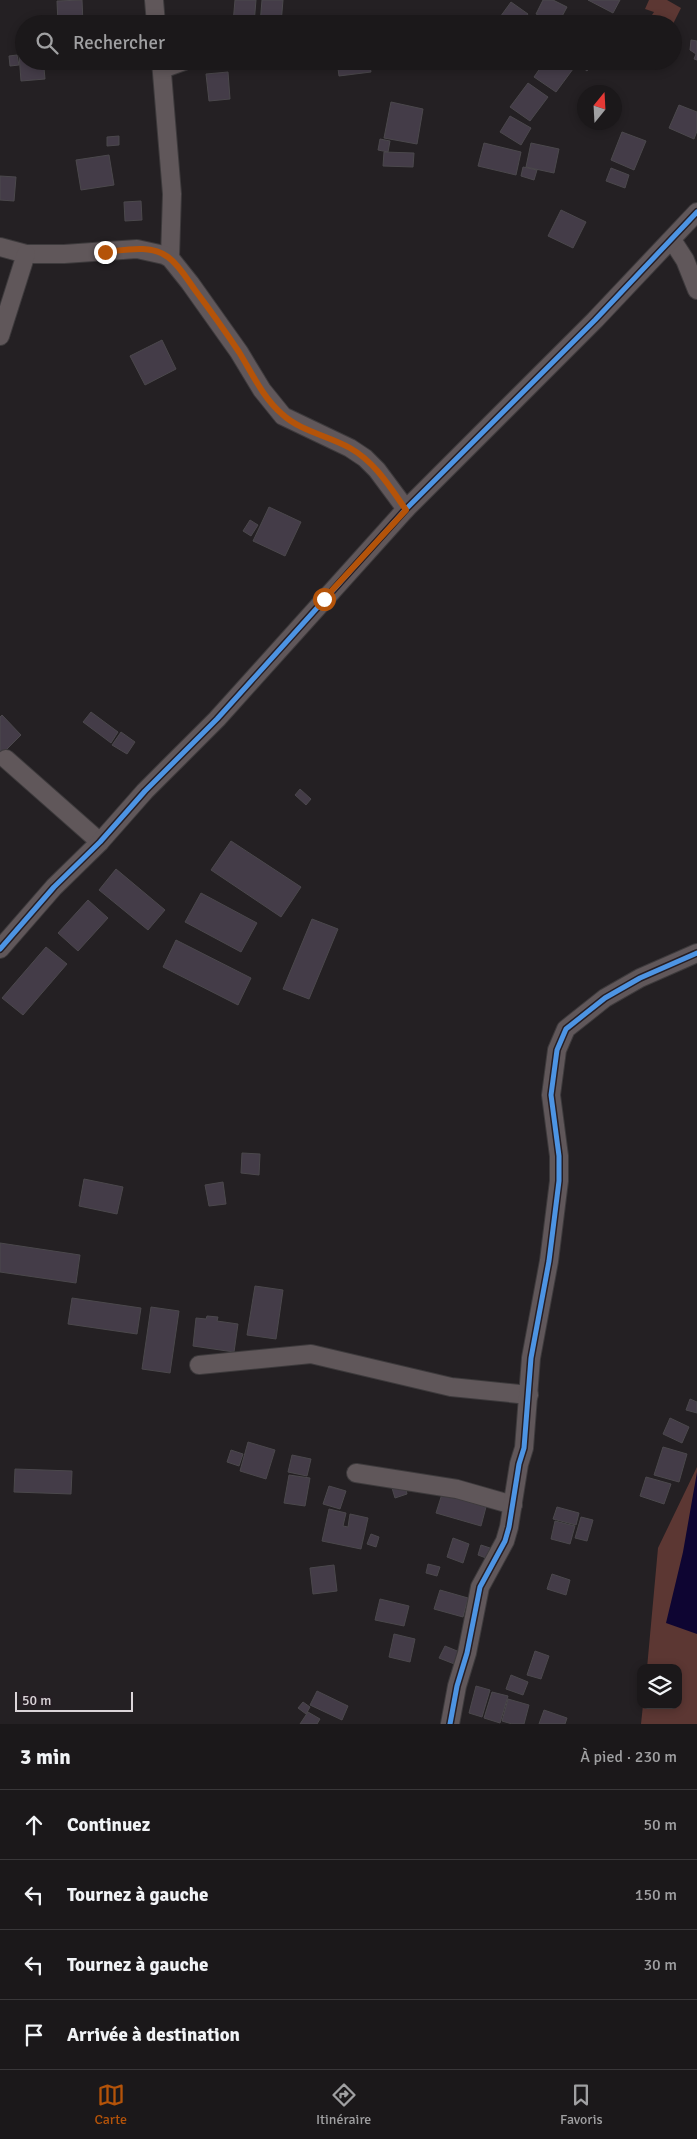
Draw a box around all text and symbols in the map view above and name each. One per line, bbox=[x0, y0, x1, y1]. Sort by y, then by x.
search box bbox=[15, 15, 682, 70]
icon: search bbox=[33, 29, 61, 57]
text: Rechercher bbox=[73, 31, 165, 55]
north arrow bbox=[577, 85, 622, 130]
route end bbox=[94, 241, 117, 264]
route start bbox=[313, 588, 336, 611]
map controls bbox=[637, 1664, 682, 1709]
button: layers bbox=[637, 1664, 682, 1709]
scale bar bbox=[15, 1689, 132, 1712]
text: 50 m bbox=[22, 1692, 51, 1709]
text: 3 min bbox=[20, 1744, 71, 1770]
text: À pied · 230 m bbox=[580, 1747, 677, 1767]
icon: ahead bbox=[20, 1811, 48, 1839]
text: Continuez bbox=[67, 1813, 150, 1837]
text: 50 m bbox=[643, 1815, 677, 1835]
icon: left bbox=[20, 1881, 48, 1909]
text: Tournez à gauche bbox=[67, 1883, 208, 1907]
text: 150 m bbox=[635, 1885, 677, 1905]
icon: left bbox=[20, 1951, 48, 1979]
text: Tournez à gauche bbox=[67, 1953, 208, 1977]
text: 30 m bbox=[643, 1955, 677, 1975]
icon: arrive bbox=[20, 2021, 48, 2049]
text: Arrivée à destination bbox=[67, 2023, 240, 2047]
tab: Carte bbox=[94, 2081, 127, 2128]
tab: Itinéraire bbox=[316, 2081, 371, 2128]
tab: Favoris bbox=[560, 2081, 603, 2128]

